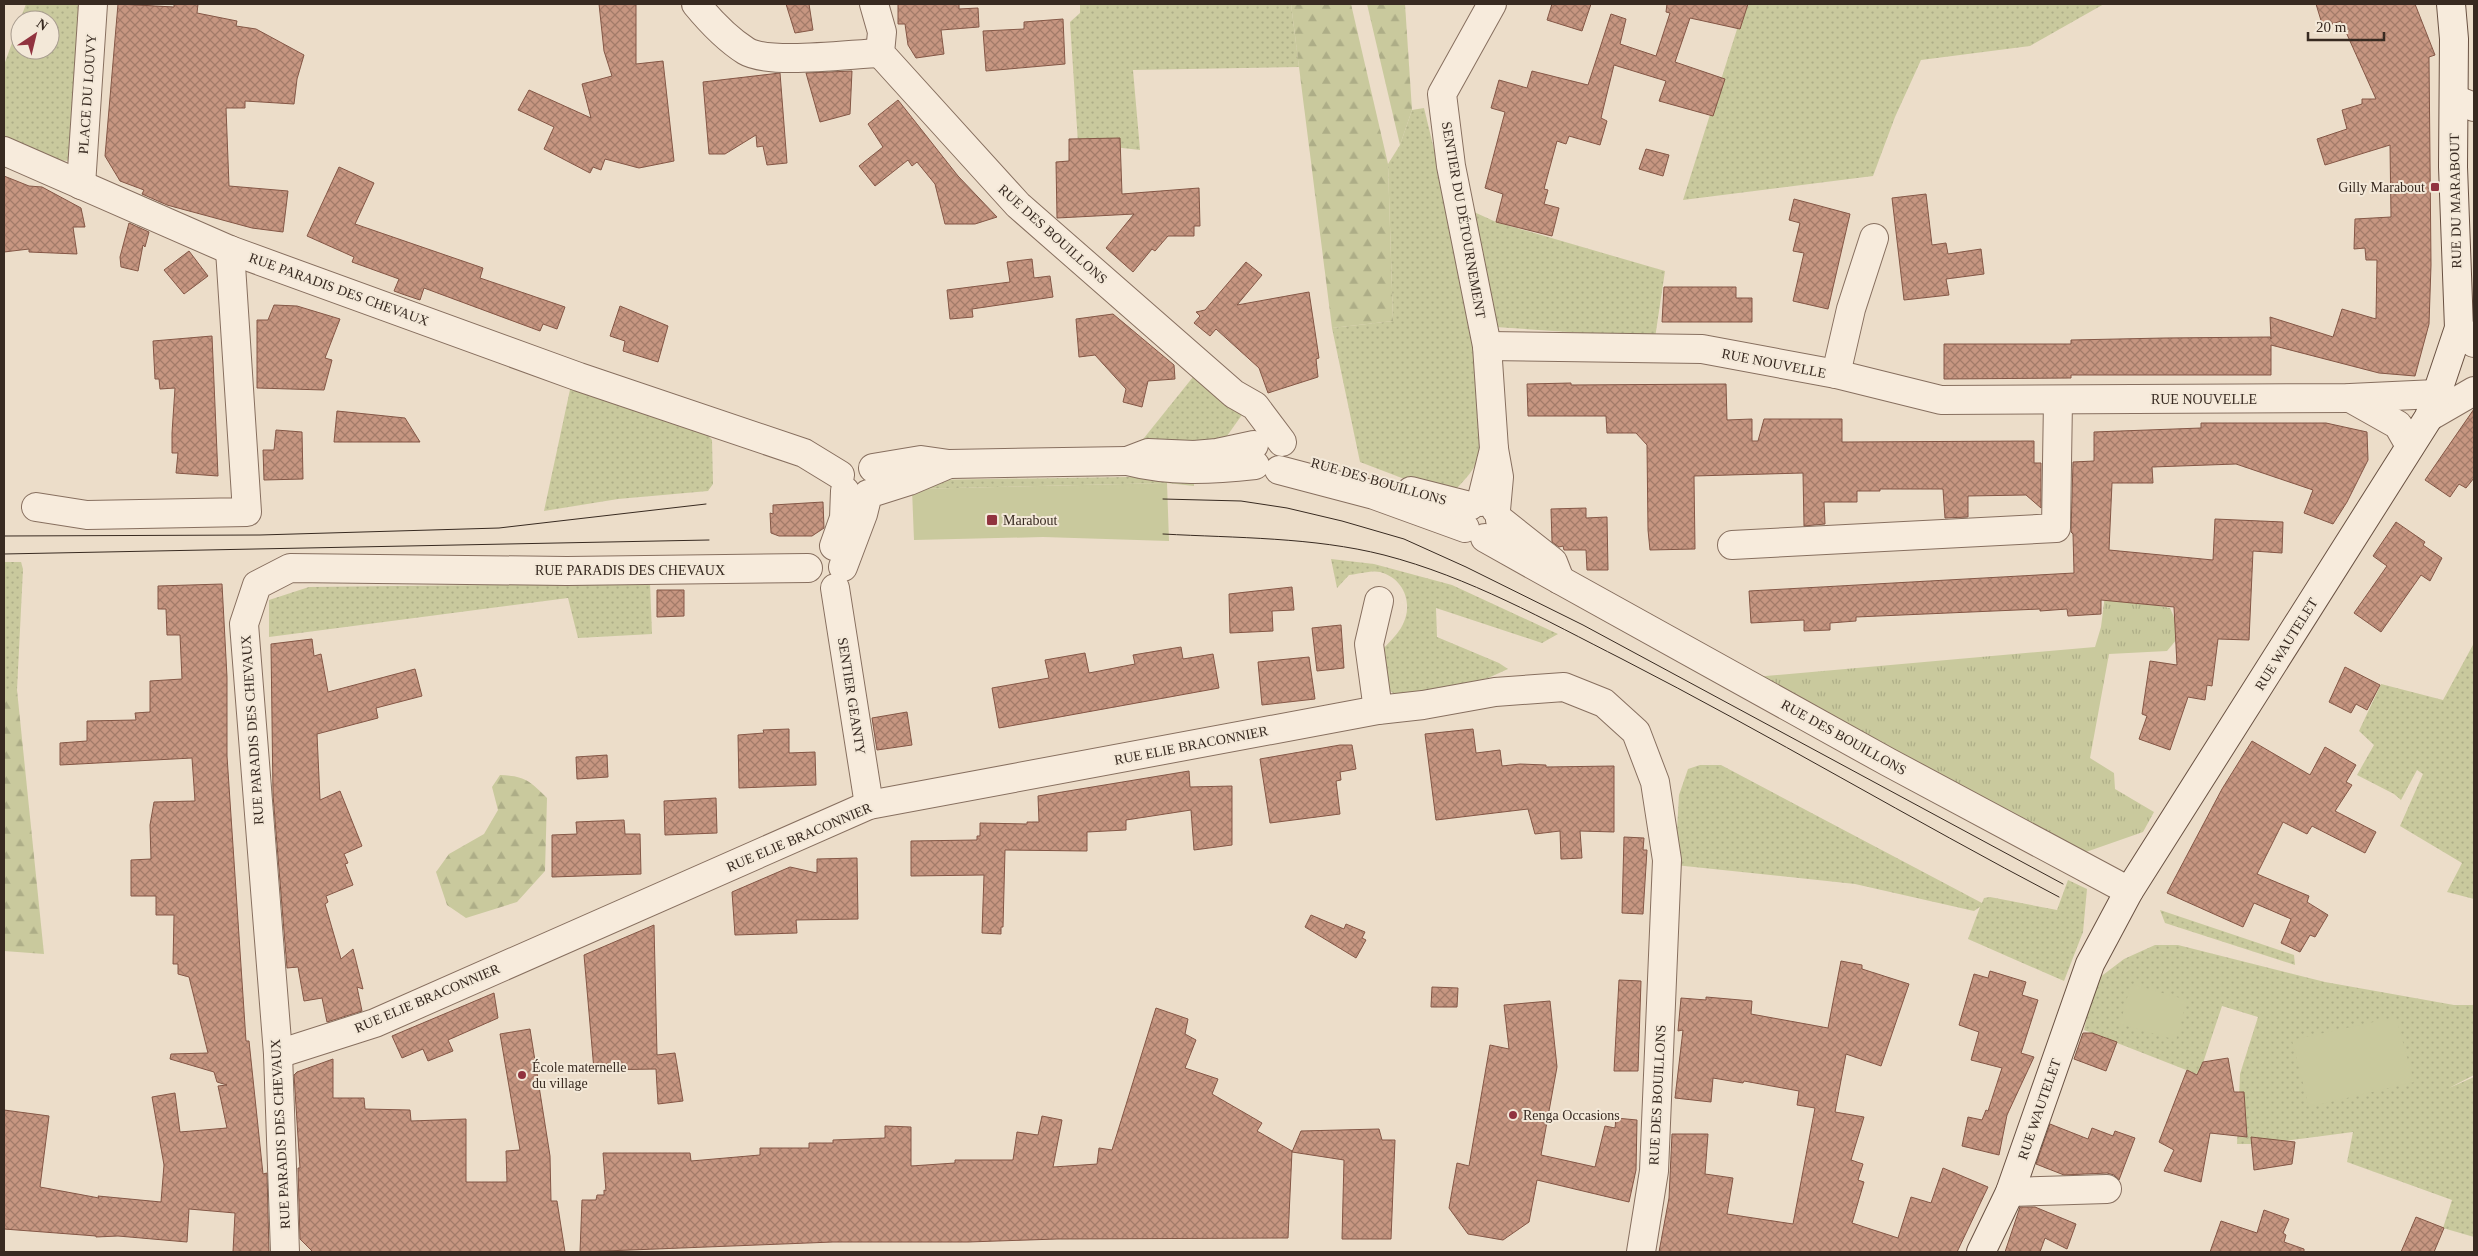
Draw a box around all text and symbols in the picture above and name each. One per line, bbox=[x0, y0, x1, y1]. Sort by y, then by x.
north arrow bbox=[10, 10, 60, 60]
scale bar bbox=[2308, 10, 2384, 42]
text: N bbox=[34, 16, 51, 34]
text: 20 m bbox=[2316, 19, 2347, 35]
street label: PLACE DU LOUVY bbox=[76, 33, 99, 155]
street label: SENTIER DU DÉTOURNEMENT bbox=[1439, 120, 1489, 320]
street label: RUE DU MARABOUT bbox=[2447, 133, 2464, 269]
place label: Gilly Marabout bbox=[2338, 180, 2425, 195]
marker: Gilly Marabout bbox=[2429, 181, 2441, 193]
street label: RUE DES BOUILLONS bbox=[995, 182, 1110, 287]
street label: RUE PARADIS DES CHEVAUX bbox=[247, 250, 431, 329]
street label: RUE NOUVELLE bbox=[1720, 346, 1827, 381]
street label: RUE NOUVELLE bbox=[2151, 392, 2257, 407]
street label: RUE DES BOUILLONS bbox=[1309, 455, 1449, 508]
marker: Marabout bbox=[985, 513, 999, 527]
place label: Marabout bbox=[1003, 513, 1058, 528]
street label: RUE PARADIS DES CHEVAUX bbox=[535, 563, 725, 578]
street label: RUE WAUTELET bbox=[2252, 595, 2321, 693]
street label: RUE PARADIS DES CHEVAUX bbox=[238, 635, 267, 825]
street label: SENTIER GEANTY bbox=[835, 636, 868, 756]
street label: RUE DES BOUILLONS bbox=[1779, 697, 1909, 778]
street label: RUE ELIE BRACONNIER bbox=[1113, 723, 1270, 768]
street label: RUE ELIE BRACONNIER bbox=[724, 800, 875, 875]
street label: RUE ELIE BRACONNIER bbox=[352, 961, 503, 1036]
street label: RUE DES BOUILLONS bbox=[1646, 1024, 1669, 1166]
street label: RUE PARADIS DES CHEVAUX bbox=[268, 1039, 293, 1229]
street label: RUE WAUTELET bbox=[2015, 1056, 2064, 1162]
place label: École maternelle du village bbox=[532, 1059, 626, 1091]
marker: École maternelle du village bbox=[516, 1069, 528, 1081]
place label: Renga Occasions bbox=[1523, 1108, 1620, 1123]
marker: Renga Occasions bbox=[1507, 1109, 1519, 1121]

